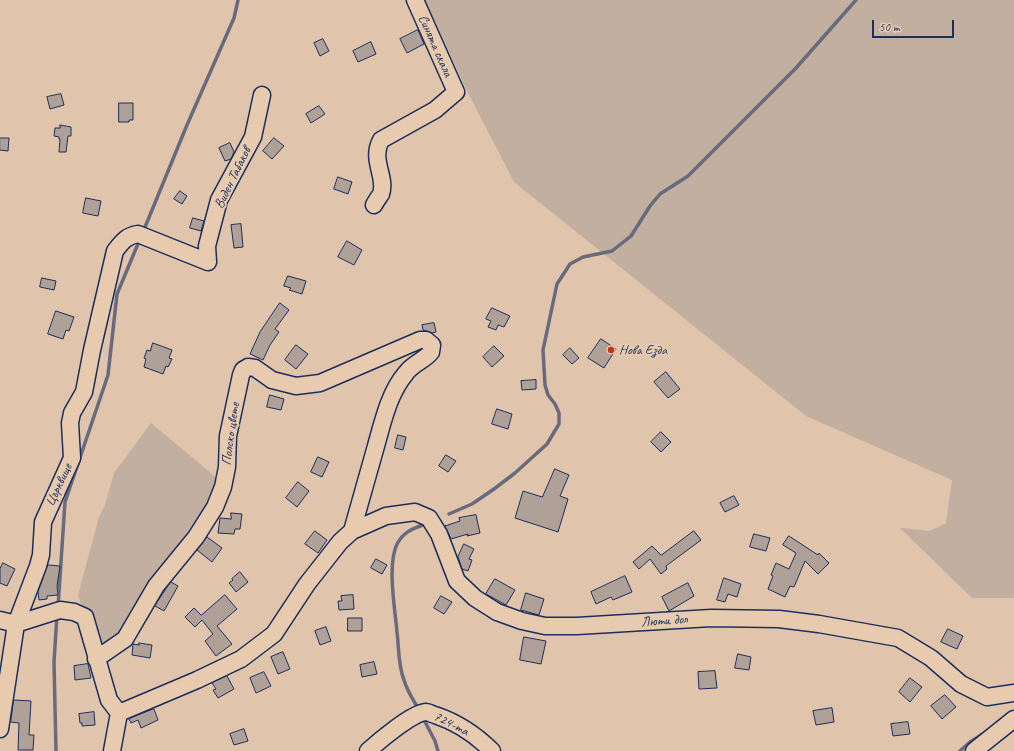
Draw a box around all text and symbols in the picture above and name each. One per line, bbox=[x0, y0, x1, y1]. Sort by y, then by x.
street label: Синята скала bbox=[414, 12, 456, 80]
scale bar bbox=[874, 12, 956, 38]
text: 50 m bbox=[879, 19, 899, 35]
street label: Виден Табаков bbox=[211, 145, 255, 211]
place label: Нова Езда bbox=[619, 342, 667, 358]
marker: Нова Езда bbox=[606, 345, 616, 355]
street label: Полско цвете bbox=[218, 402, 244, 466]
street label: Църквище bbox=[42, 461, 76, 509]
street label: Люти дол bbox=[640, 611, 688, 631]
street label: 724-та bbox=[431, 708, 471, 740]

